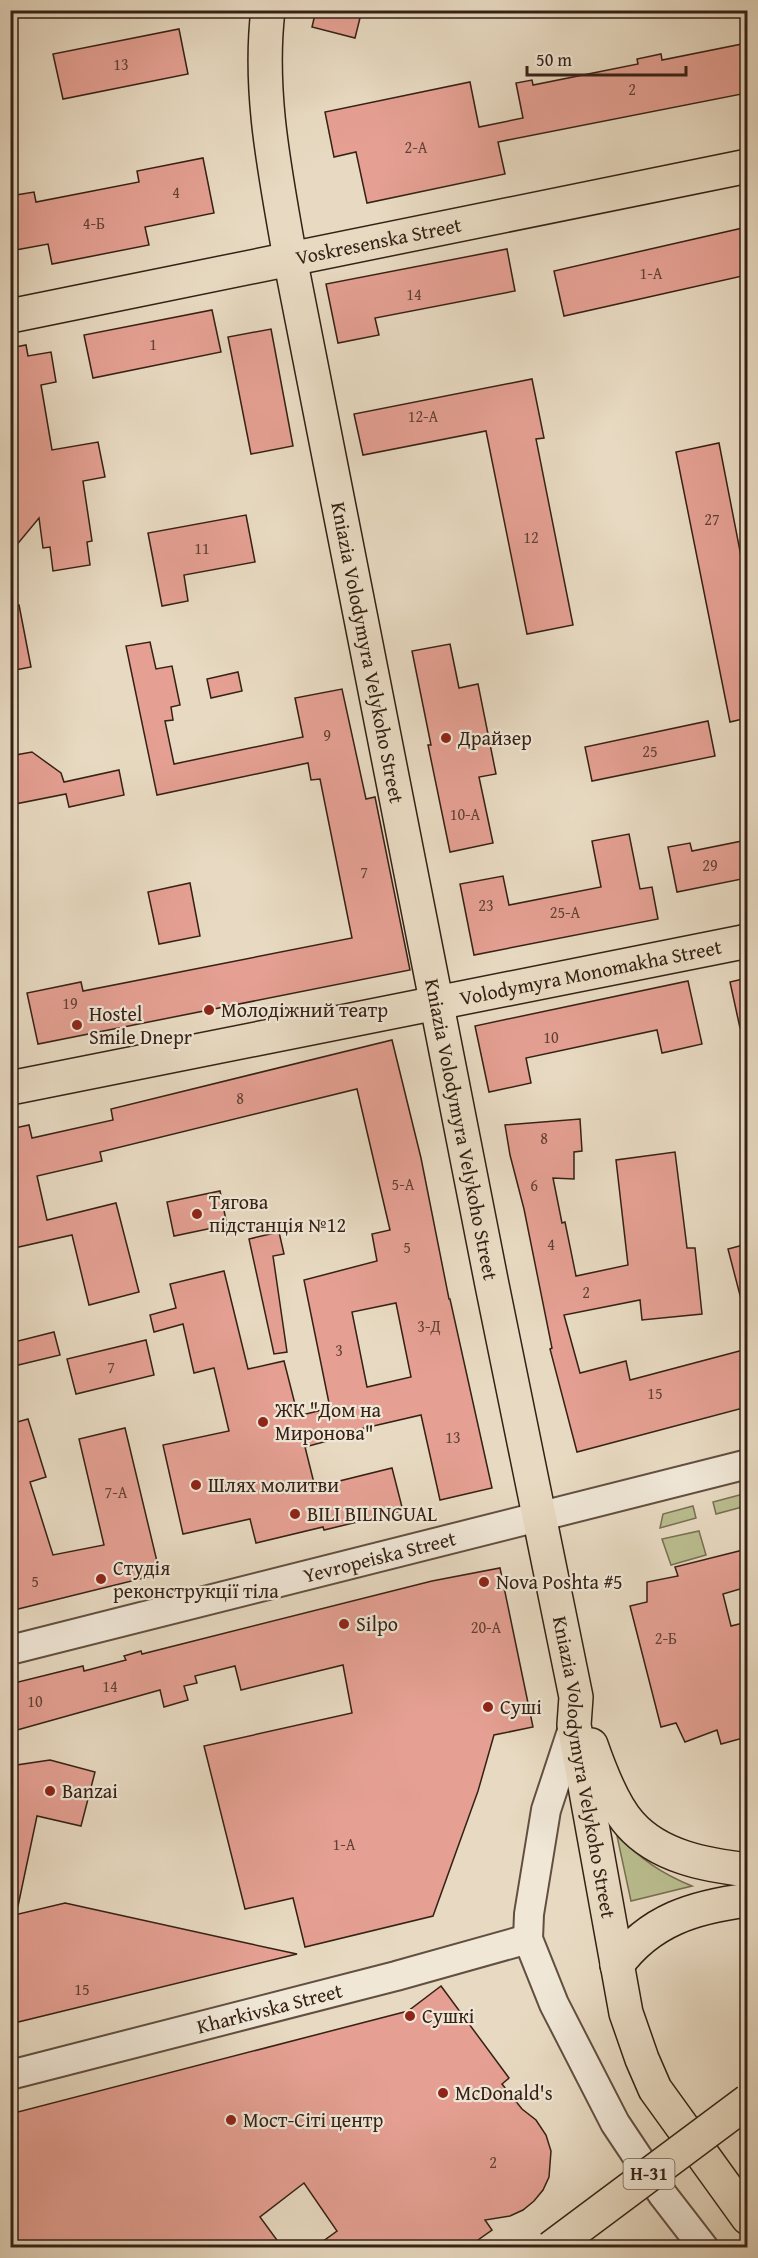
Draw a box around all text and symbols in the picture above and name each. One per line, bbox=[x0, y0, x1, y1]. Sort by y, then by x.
scale bar bbox=[527, 39, 686, 77]
text: 50 m bbox=[536, 46, 572, 73]
house number: 13 bbox=[113, 52, 129, 76]
house number: 2 bbox=[628, 77, 636, 101]
house number: 2-А bbox=[405, 135, 428, 159]
house number: 4 bbox=[172, 180, 180, 204]
street label: Voskresenska Street bbox=[293, 210, 464, 272]
house number: 4-Б bbox=[83, 211, 105, 235]
house number: 1-А bbox=[640, 261, 663, 285]
house number: 14 bbox=[406, 282, 422, 306]
house number: 1 bbox=[149, 332, 157, 356]
house number: 12-А bbox=[408, 404, 439, 428]
street label: Kniazia Volodymyra Velykoho Street bbox=[324, 499, 412, 806]
house number: 27 bbox=[704, 507, 720, 531]
house number: 12 bbox=[523, 525, 539, 549]
house number: 11 bbox=[194, 536, 210, 560]
house number: 9 bbox=[323, 723, 331, 747]
place label: Драйзер bbox=[457, 723, 532, 752]
marker: Драйзер bbox=[439, 731, 453, 745]
house number: 25 bbox=[642, 739, 658, 763]
house number: 10-А bbox=[450, 802, 481, 826]
house number: 29 bbox=[702, 853, 718, 877]
house number: 7 bbox=[360, 860, 368, 884]
house number: 23 bbox=[478, 893, 494, 917]
house number: 25-А bbox=[550, 900, 581, 924]
street label: Volodymyra Monomakha Street bbox=[457, 932, 724, 1012]
street label: Kniazia Volodymyra Velykoho Street bbox=[418, 976, 506, 1283]
house number: 19 bbox=[62, 991, 78, 1015]
place label: Молодіжний театр bbox=[221, 995, 388, 1024]
place label: Hostel Smile Dnepr bbox=[89, 999, 192, 1051]
marker: Молодіжний театр bbox=[202, 1003, 216, 1017]
marker: Hostel Smile Dnepr bbox=[70, 1018, 84, 1032]
house number: 10 bbox=[543, 1025, 559, 1049]
house number: 8 bbox=[236, 1086, 244, 1110]
house number: 8 bbox=[540, 1126, 548, 1150]
house number: 5-А bbox=[392, 1172, 415, 1196]
house number: 6 bbox=[530, 1173, 538, 1197]
place label: Тягова пiдстанцiя №12 bbox=[209, 1187, 346, 1239]
marker: Тягова пiдстанцiя №12 bbox=[190, 1207, 204, 1221]
house number: 4 bbox=[547, 1232, 555, 1256]
house number: 5 bbox=[403, 1235, 411, 1259]
house number: 2 bbox=[582, 1280, 590, 1304]
house number: 3-Д bbox=[417, 1314, 441, 1338]
house number: 3 bbox=[335, 1338, 343, 1362]
house number: 7 bbox=[107, 1355, 115, 1379]
house number: 15 bbox=[647, 1381, 663, 1405]
place label: ЖК "Дом на Миронова" bbox=[274, 1395, 382, 1447]
marker: ЖК "Дом на Миронова" bbox=[256, 1415, 270, 1429]
house number: 13 bbox=[445, 1425, 461, 1449]
place label: Шлях молитви bbox=[208, 1470, 339, 1499]
marker: Шлях молитви bbox=[189, 1478, 203, 1492]
house number: 7-А bbox=[105, 1480, 128, 1504]
place label: BILI BILINGUAL bbox=[307, 1499, 437, 1528]
marker: BILI BILINGUAL bbox=[288, 1507, 302, 1521]
street label: Yevropeiska Street bbox=[300, 1523, 459, 1590]
place label: Студія реконструкції тіла bbox=[113, 1553, 279, 1605]
place label: Nova Poshta #5 bbox=[496, 1567, 623, 1596]
house number: 5 bbox=[31, 1569, 39, 1593]
marker: Студія реконструкції тіла bbox=[94, 1572, 108, 1586]
marker: Nova Poshta #5 bbox=[477, 1575, 491, 1589]
place label: Silpo bbox=[356, 1609, 398, 1638]
street label: Kniazia Volodymyra Velykoho Street bbox=[546, 1613, 624, 1921]
house number: 20-А bbox=[471, 1615, 502, 1639]
marker: Silpo bbox=[337, 1617, 351, 1631]
house number: 2-Б bbox=[655, 1626, 677, 1650]
house number: 14 bbox=[102, 1674, 118, 1698]
house number: 10 bbox=[27, 1689, 43, 1713]
place label: Суші bbox=[500, 1692, 542, 1721]
marker: Суші bbox=[481, 1700, 495, 1714]
place label: Banzai bbox=[62, 1776, 118, 1805]
marker: Banzai bbox=[43, 1784, 57, 1798]
house number: 1-А bbox=[333, 1832, 356, 1856]
street label: Kharkivska Street bbox=[194, 1975, 345, 2041]
house number: 15 bbox=[74, 1977, 90, 2001]
place label: Сушкі bbox=[422, 2001, 475, 2030]
marker: Сушкі bbox=[403, 2009, 417, 2023]
place label: McDonald's bbox=[455, 2078, 553, 2107]
marker: McDonald's bbox=[436, 2086, 450, 2100]
place label: Мост-Сіті центр bbox=[243, 2105, 383, 2134]
marker: Мост-Сіті центр bbox=[224, 2113, 238, 2127]
house number: 2 bbox=[489, 2150, 497, 2174]
road number: Н-31 bbox=[624, 2159, 674, 2189]

